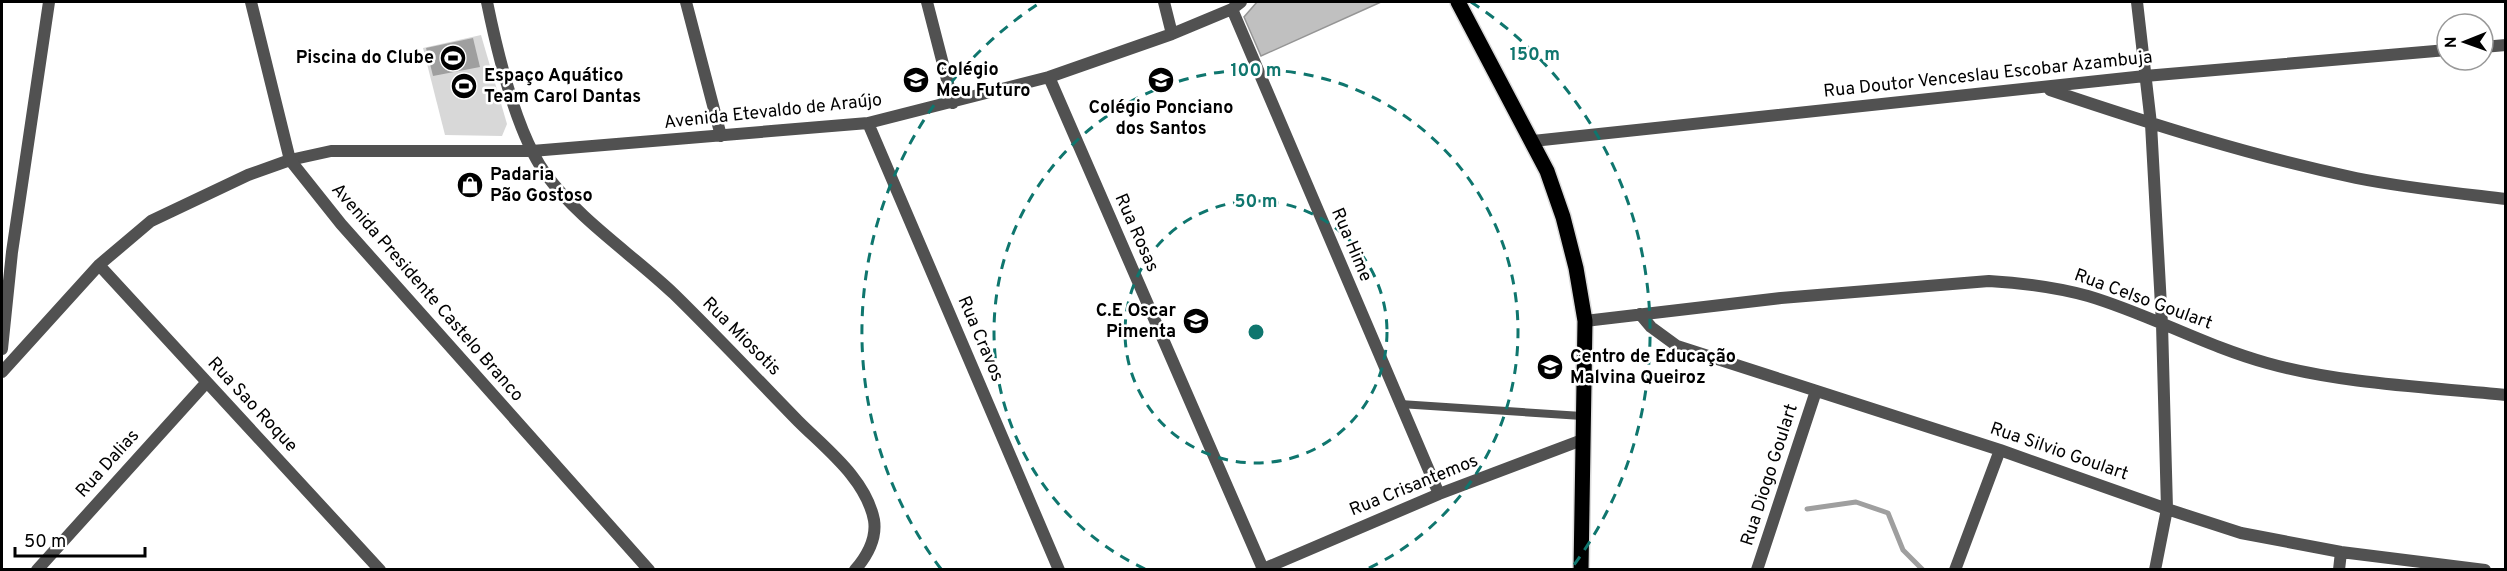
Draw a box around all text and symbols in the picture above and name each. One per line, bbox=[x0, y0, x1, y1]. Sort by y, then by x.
north arrow bbox=[2435, 12, 2495, 72]
text: N bbox=[2442, 36, 2462, 48]
sports icon: Piscina do Clube bbox=[438, 43, 468, 73]
text: 150 m bbox=[1510, 44, 1560, 67]
street label: Rua Doutor Venceslau Escobar Azambuja bbox=[1822, 46, 2154, 104]
place label: Piscina do Clube bbox=[296, 47, 434, 70]
place label: Colégio Meu Futuro bbox=[936, 59, 1030, 103]
text: 100 m bbox=[1230, 60, 1282, 83]
place label: Espaço Aquático Team Carol Dantas bbox=[484, 65, 641, 109]
school or university icon: Colégio Meu Futuro bbox=[901, 65, 931, 95]
school or university icon: Colégio Ponciano dos Santos bbox=[1146, 65, 1176, 95]
sports icon: Espaço Aquático Team Carol Dantas bbox=[449, 71, 479, 101]
street label: Avenida Etevaldo de Araújo bbox=[663, 89, 883, 135]
place label: Colégio Ponciano dos Santos bbox=[1088, 97, 1234, 141]
place label: Padaria Pão Gostoso bbox=[490, 164, 593, 208]
shop icon: Padaria Pão Gostoso bbox=[455, 170, 485, 200]
street label: Avenida Presidente Castelo Branco bbox=[326, 179, 528, 407]
street label: Rua Rosas bbox=[1109, 190, 1163, 276]
text: 50 m bbox=[1234, 191, 1278, 214]
street label: Rua Hime bbox=[1325, 205, 1377, 285]
street label: Rua Celso Goulart bbox=[2071, 264, 2215, 336]
street label: Rua Miosotis bbox=[697, 293, 785, 381]
street label: Rua Cravos bbox=[952, 293, 1008, 385]
place label: C.E Oscar Pimenta bbox=[1096, 300, 1176, 344]
school or university icon: C.E Oscar Pimenta bbox=[1181, 306, 1211, 336]
centre of rings bbox=[1246, 322, 1266, 342]
place label: Centro de Educação Malvina Queiroz bbox=[1570, 346, 1736, 390]
street label: Rua Sao Roque bbox=[202, 352, 302, 458]
school or university icon: Centro de Educação Malvina Queiroz bbox=[1535, 352, 1565, 382]
street label: Rua Diogo Goulart bbox=[1736, 401, 1804, 549]
street label: Rua Silvio Goulart bbox=[1987, 418, 2131, 486]
street label: Rua Dalias bbox=[71, 425, 145, 503]
street label: Rua Crisantemos bbox=[1346, 450, 1482, 522]
scale bar bbox=[15, 520, 146, 558]
text: 50 m bbox=[24, 531, 66, 554]

